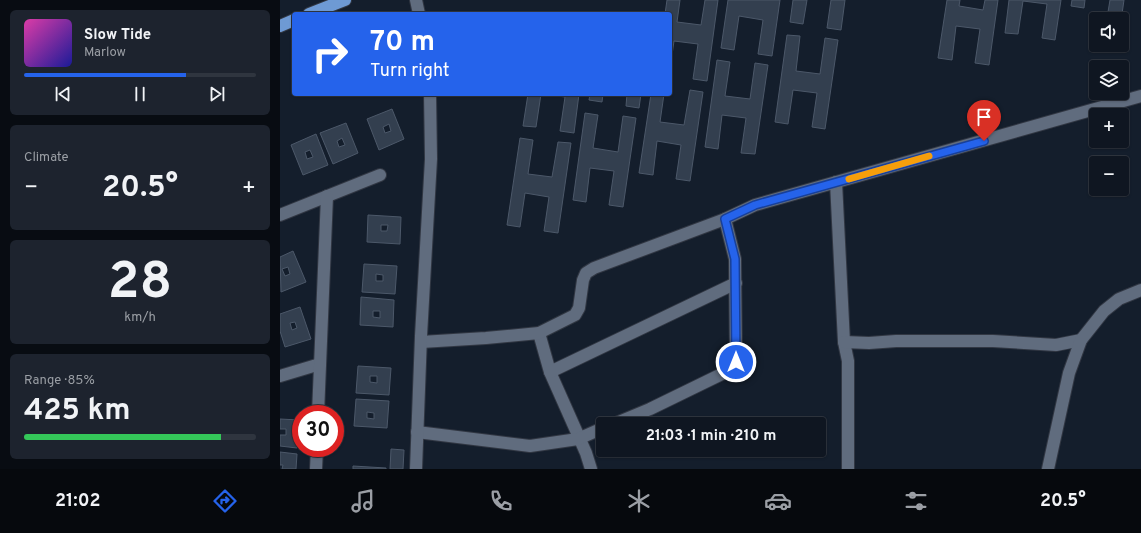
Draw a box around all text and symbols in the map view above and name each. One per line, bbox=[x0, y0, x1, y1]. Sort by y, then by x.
map controls bbox=[1089, 12, 1129, 196]
button: sound bbox=[1089, 12, 1129, 52]
text: 70 m bbox=[370, 25, 435, 61]
text: Slow Tide bbox=[84, 26, 151, 45]
icon: right bbox=[304, 28, 356, 80]
text: Marlow bbox=[84, 45, 126, 61]
text: Turn right bbox=[370, 60, 450, 83]
button: layers bbox=[1089, 60, 1129, 100]
icon: previous bbox=[52, 83, 74, 105]
icon: pause bbox=[129, 83, 151, 105]
icon: next bbox=[206, 83, 228, 105]
pin bbox=[967, 100, 1001, 141]
icon: arrive bbox=[973, 106, 995, 128]
button: + bbox=[1089, 108, 1129, 148]
text: Climate bbox=[24, 150, 69, 166]
button: − bbox=[1089, 156, 1129, 196]
text: 20.5° bbox=[102, 170, 178, 207]
text: − bbox=[24, 175, 38, 202]
text: + bbox=[242, 175, 256, 202]
text: 28 bbox=[108, 251, 172, 317]
text: km/h bbox=[124, 310, 156, 326]
position arrow bbox=[715, 341, 757, 383]
text: Range · 85% bbox=[24, 373, 95, 389]
text: 425 km bbox=[24, 393, 131, 430]
speed limit sign: 30 bbox=[292, 405, 344, 457]
text: 21:03 · 1 min · 210 m bbox=[646, 427, 776, 446]
icon: directions bbox=[211, 487, 239, 515]
icon: music bbox=[349, 487, 377, 515]
icon: phone bbox=[487, 487, 515, 515]
icon: climate bbox=[625, 487, 653, 515]
icon: car bbox=[764, 487, 792, 515]
icon: filters bbox=[902, 487, 930, 515]
text: 21:02 bbox=[55, 490, 101, 513]
text: 20.5° bbox=[1040, 490, 1086, 513]

